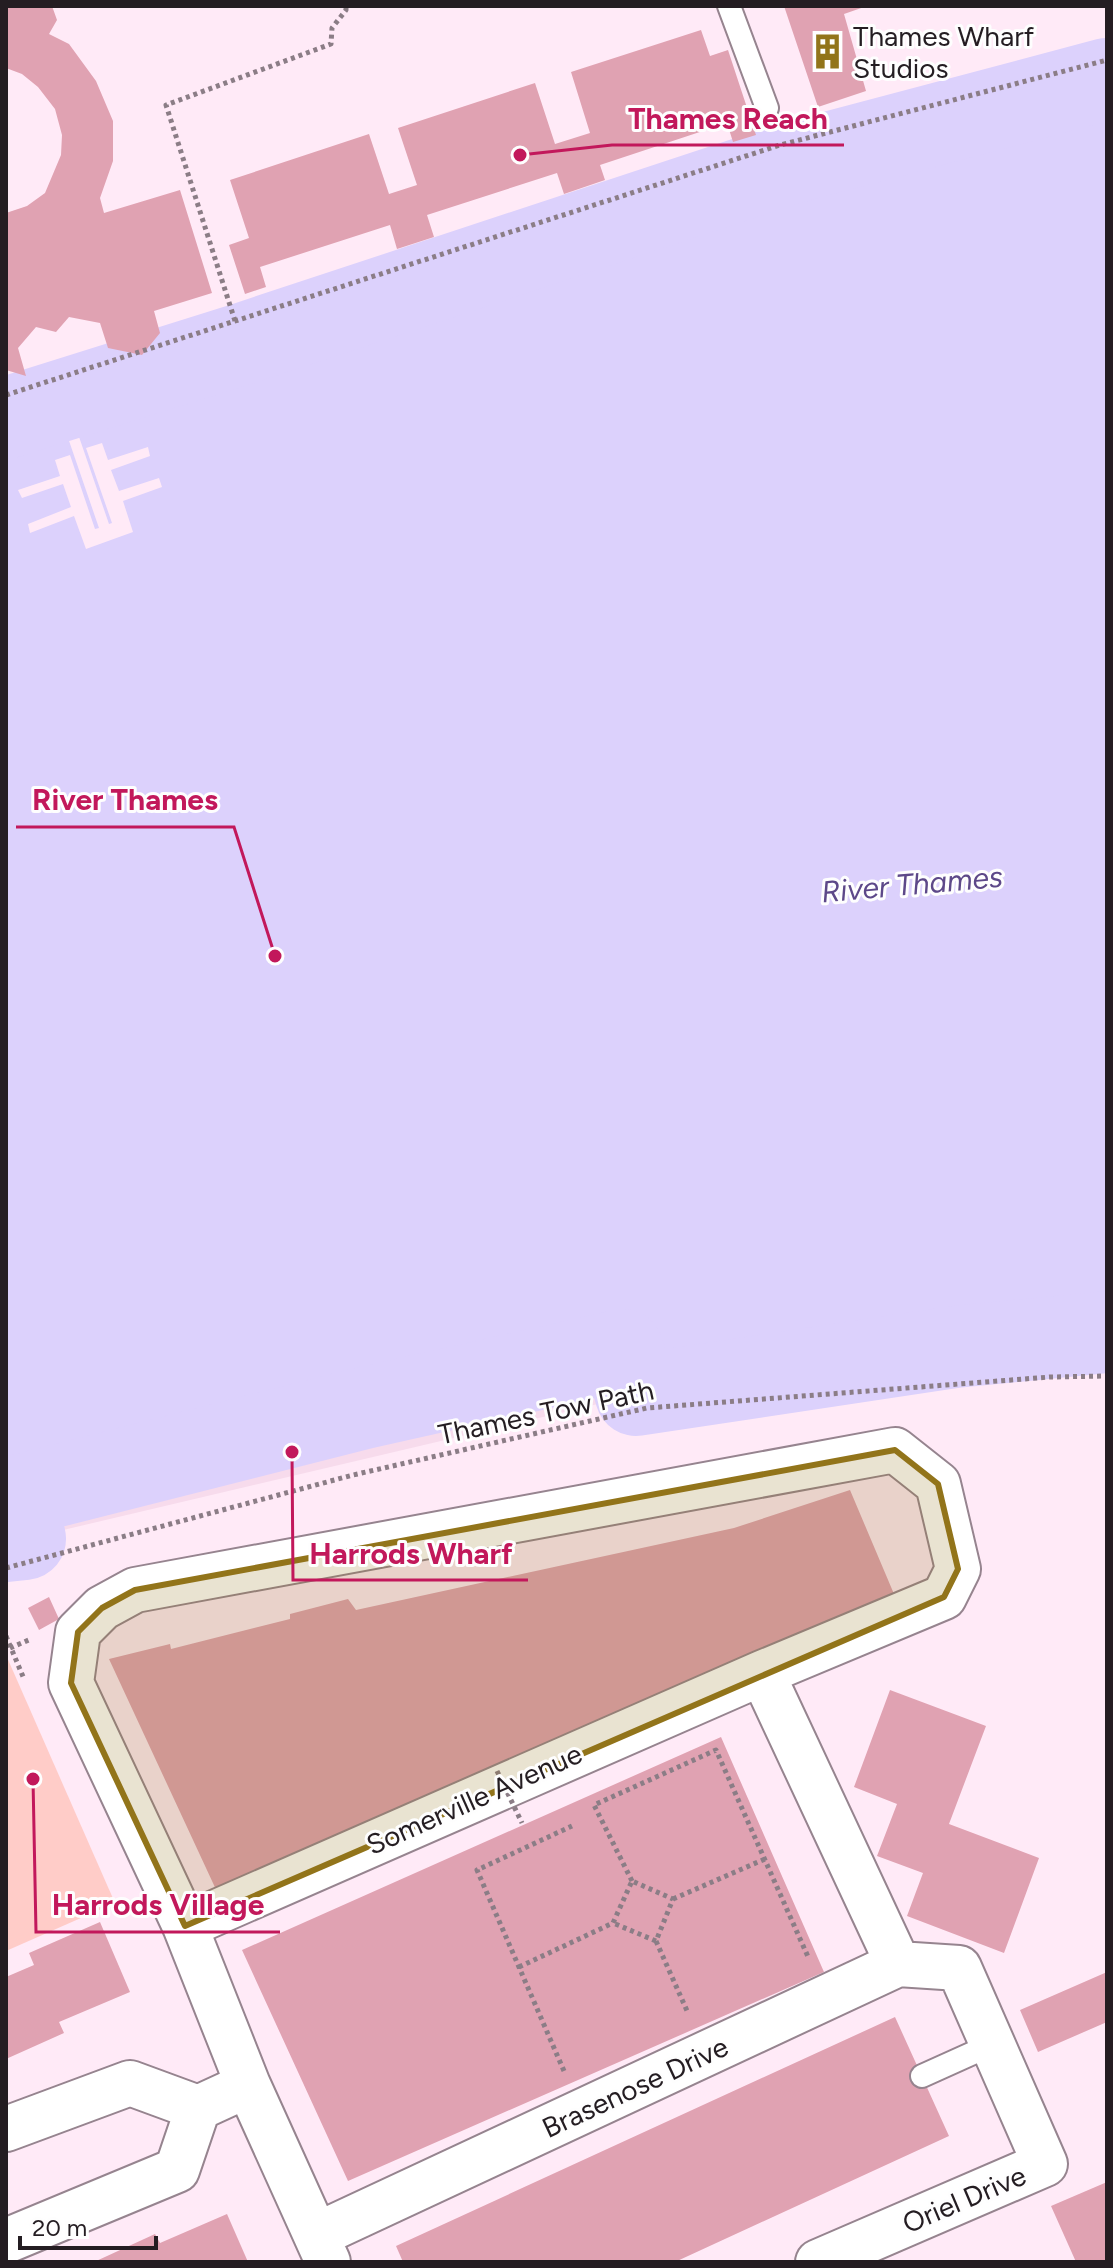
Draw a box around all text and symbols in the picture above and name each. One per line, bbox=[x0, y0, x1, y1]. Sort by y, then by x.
place label: Thames Wharf Studios bbox=[853, 19, 1035, 85]
building icon: Thames Wharf Studios bbox=[808, 33, 846, 71]
callout: Thames Reach bbox=[612, 91, 844, 145]
text: Thames Reach bbox=[628, 100, 828, 137]
callout: River Thames bbox=[16, 773, 234, 827]
text: River Thames bbox=[32, 781, 218, 818]
water label: River Thames bbox=[820, 858, 1004, 910]
street label: Thames Tow Path bbox=[435, 1373, 657, 1451]
callout: Harrods Wharf bbox=[293, 1526, 528, 1580]
text: Harrods Wharf bbox=[309, 1535, 513, 1572]
street label: Somerville Avenue bbox=[361, 1736, 587, 1862]
callout: Harrods Village bbox=[36, 1878, 280, 1932]
text: Harrods Village bbox=[52, 1886, 265, 1923]
street label: Brasenose Drive bbox=[537, 2029, 733, 2145]
street label: Oriel Drive bbox=[897, 2158, 1031, 2240]
scale bar bbox=[20, 2200, 156, 2250]
text: 20 m bbox=[32, 2213, 87, 2242]

